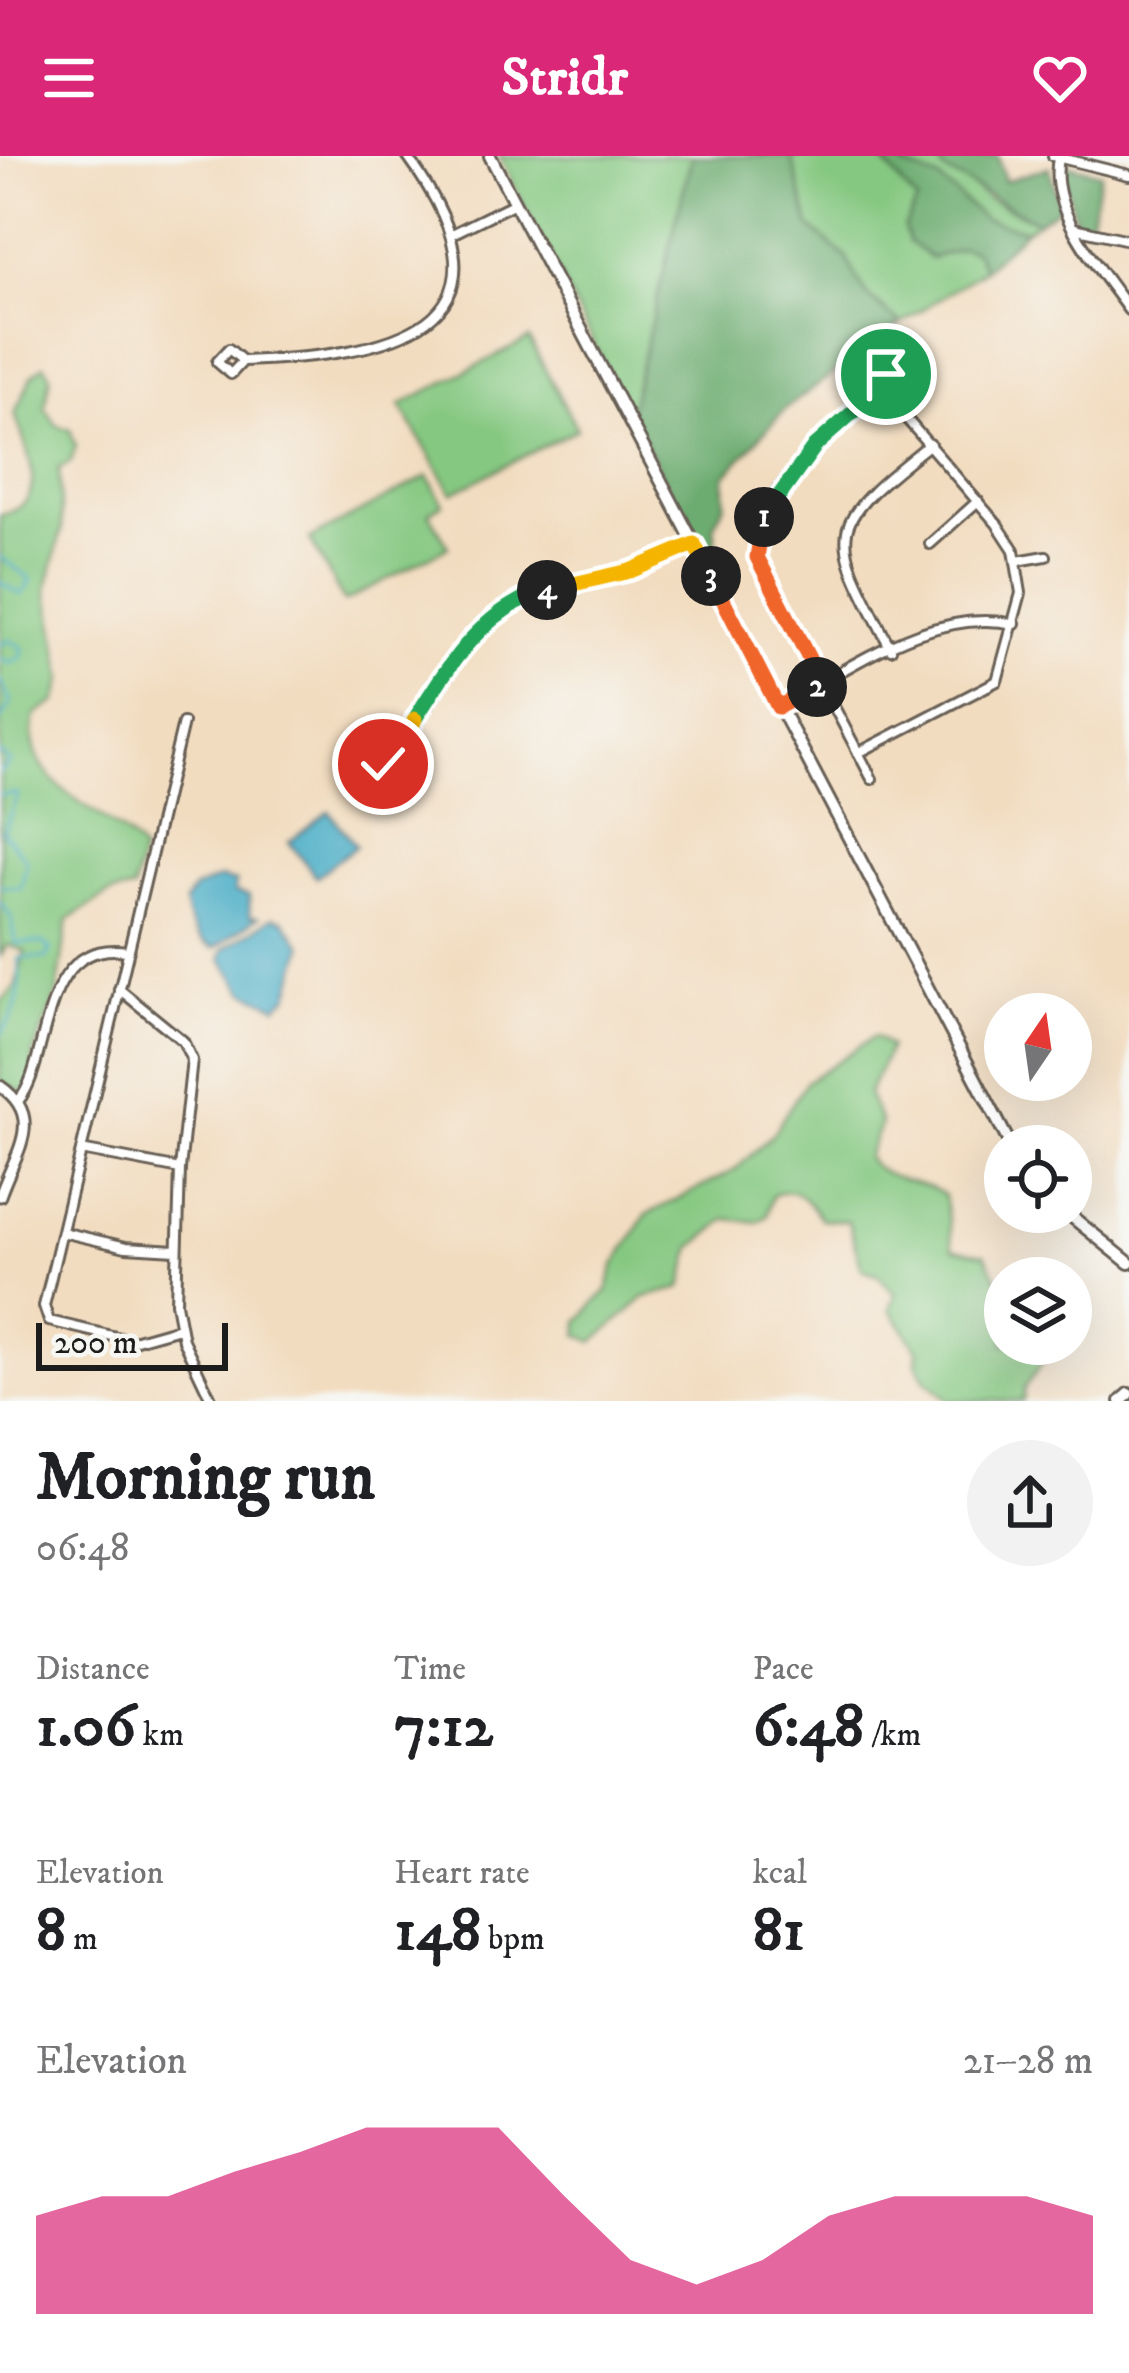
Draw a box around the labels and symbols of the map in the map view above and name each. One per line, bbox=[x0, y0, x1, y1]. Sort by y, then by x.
pin bbox=[835, 323, 937, 425]
pin: 1 bbox=[734, 487, 794, 547]
pin: 3 bbox=[681, 546, 741, 606]
pin: 4 bbox=[517, 560, 577, 620]
pin: 2 bbox=[787, 657, 847, 717]
pin bbox=[332, 713, 434, 815]
north arrow bbox=[984, 993, 1092, 1101]
scale bar bbox=[36, 1317, 228, 1370]

